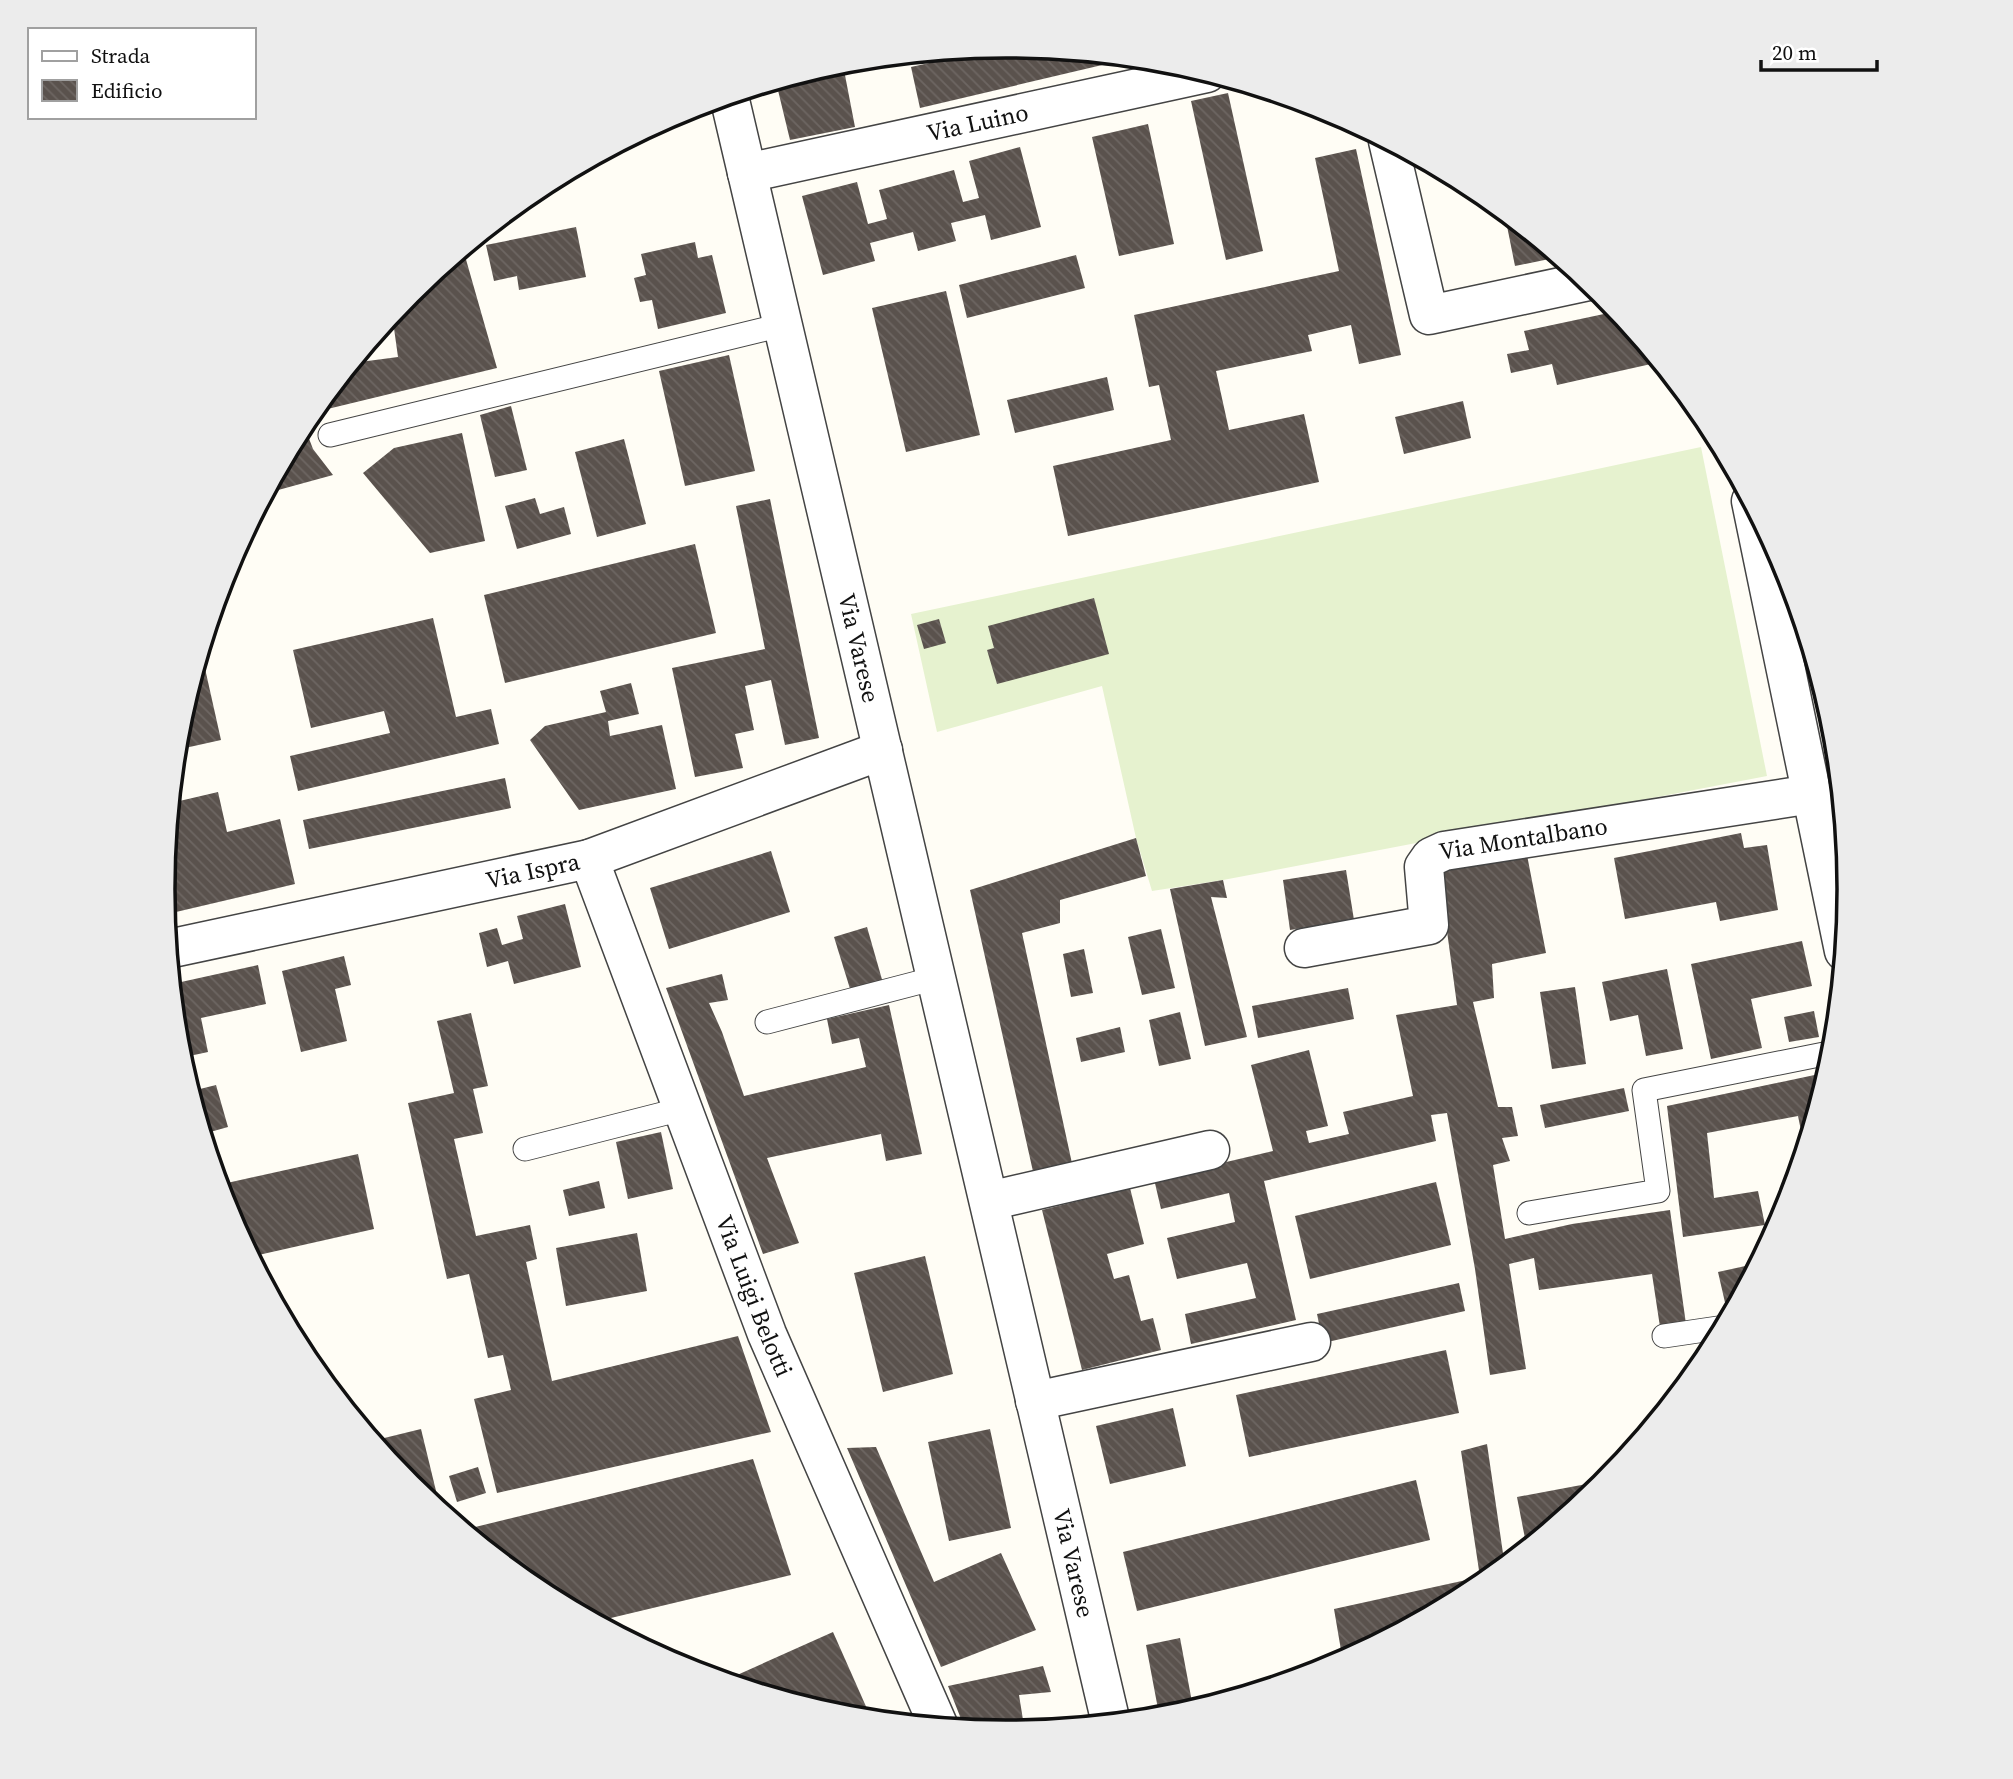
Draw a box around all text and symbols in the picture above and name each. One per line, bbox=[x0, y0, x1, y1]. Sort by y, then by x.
legend bbox=[28, 28, 256, 119]
scale bar bbox=[1761, 28, 1876, 72]
text: 20 m bbox=[1772, 38, 1817, 67]
text: Strada bbox=[91, 41, 150, 70]
text: Edificio bbox=[91, 76, 163, 105]
street label: Via Luino bbox=[924, 95, 1031, 149]
street label: Via Varese bbox=[830, 590, 888, 706]
street label: Via Montalbano bbox=[1437, 809, 1610, 868]
street label: Via Ispra bbox=[483, 844, 583, 897]
street label: Via Luigi Belotti bbox=[708, 1210, 801, 1382]
street label: Via Varese bbox=[1045, 1505, 1103, 1621]

